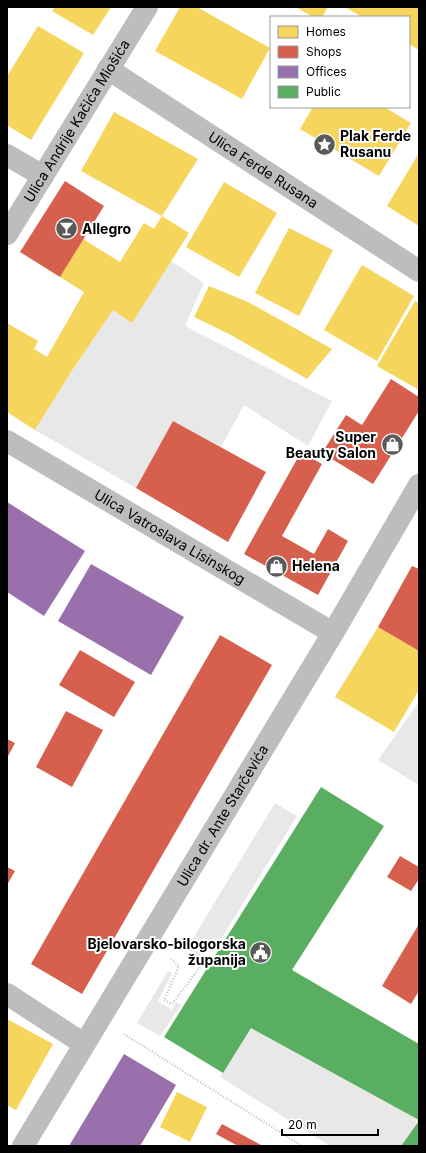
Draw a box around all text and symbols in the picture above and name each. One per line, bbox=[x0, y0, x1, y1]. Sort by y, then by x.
legend bbox=[270, 16, 410, 108]
text: Homes bbox=[306, 24, 346, 39]
street label: Ulica Andrije Kačića Miošića bbox=[20, 36, 133, 205]
text: Shops bbox=[306, 44, 342, 59]
text: Offices bbox=[306, 64, 347, 79]
text: Public bbox=[306, 84, 341, 99]
street label: Ulica Ferde Rusana bbox=[205, 127, 322, 211]
place label: Plak Ferde Rusanu bbox=[340, 127, 411, 160]
place icon: Plak Ferde Rusanu bbox=[312, 131, 338, 157]
bar icon: Allegro bbox=[54, 216, 80, 242]
place label: Allegro bbox=[82, 220, 132, 237]
place label: Super Beauty Salon bbox=[286, 428, 376, 461]
shop icon: Super Beauty Salon bbox=[379, 432, 405, 458]
street label: Ulica Vatroslava Lisinskog bbox=[92, 485, 249, 588]
shop icon: Helena bbox=[264, 553, 290, 579]
place label: Helena bbox=[292, 557, 340, 574]
street label: Ulica dr. Ante Starčevića bbox=[173, 741, 271, 889]
place label: Bjelovarsko-bilogorska županija bbox=[87, 935, 246, 968]
public building icon: Bjelovarsko-bilogorska županija bbox=[248, 939, 274, 965]
scale bar bbox=[282, 1111, 378, 1137]
text: 20 m bbox=[288, 1117, 317, 1132]

